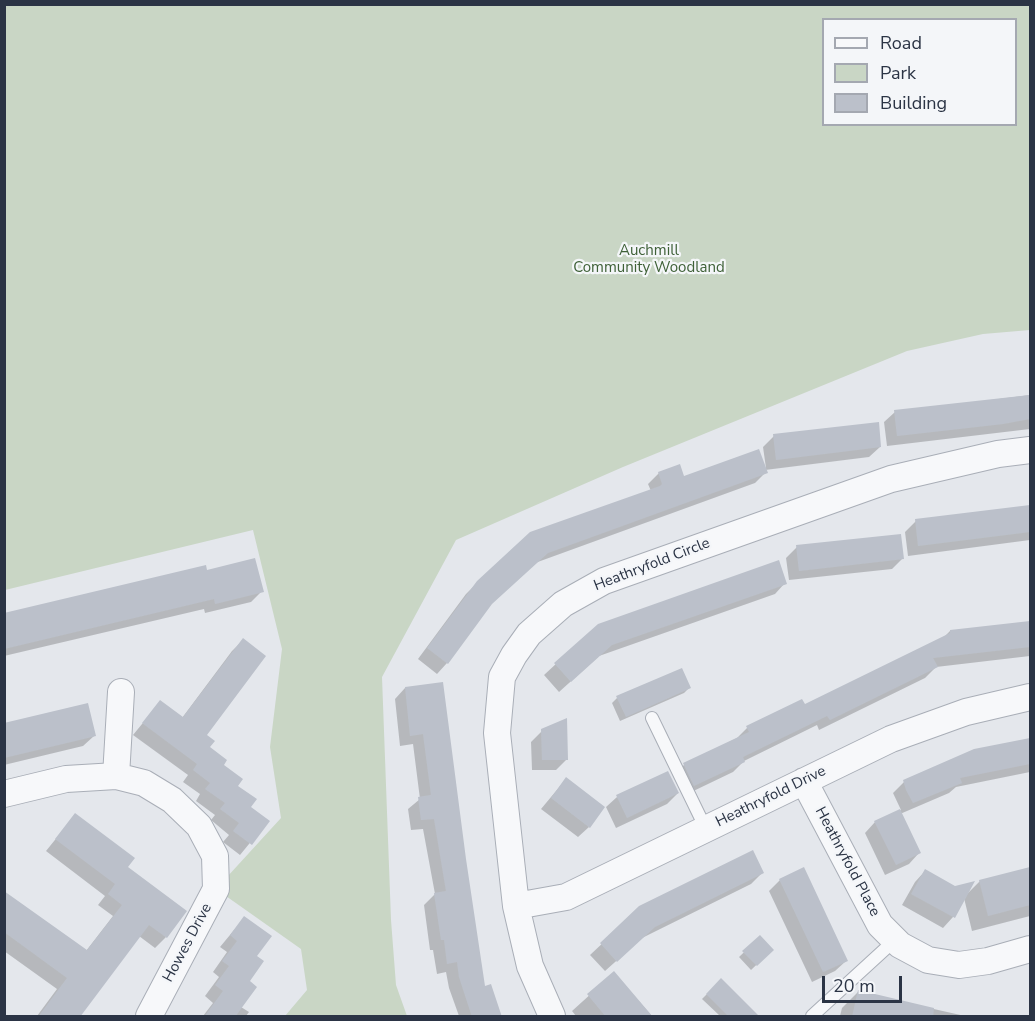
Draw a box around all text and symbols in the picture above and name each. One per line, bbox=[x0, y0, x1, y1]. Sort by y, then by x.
legend bbox=[822, 18, 1017, 126]
text: Road bbox=[880, 31, 922, 55]
text: Park bbox=[880, 61, 916, 85]
text: Building bbox=[880, 91, 947, 115]
park label: Auchmill Community Woodland bbox=[573, 242, 725, 277]
street label: Heathryfold Circle bbox=[591, 535, 713, 595]
street label: Heathryfold Drive bbox=[713, 763, 829, 831]
street label: Heathryfold Place bbox=[811, 804, 883, 920]
street label: Howes Drive bbox=[160, 900, 216, 986]
scale bar bbox=[825, 964, 904, 1002]
text: 20 m bbox=[833, 974, 875, 998]

